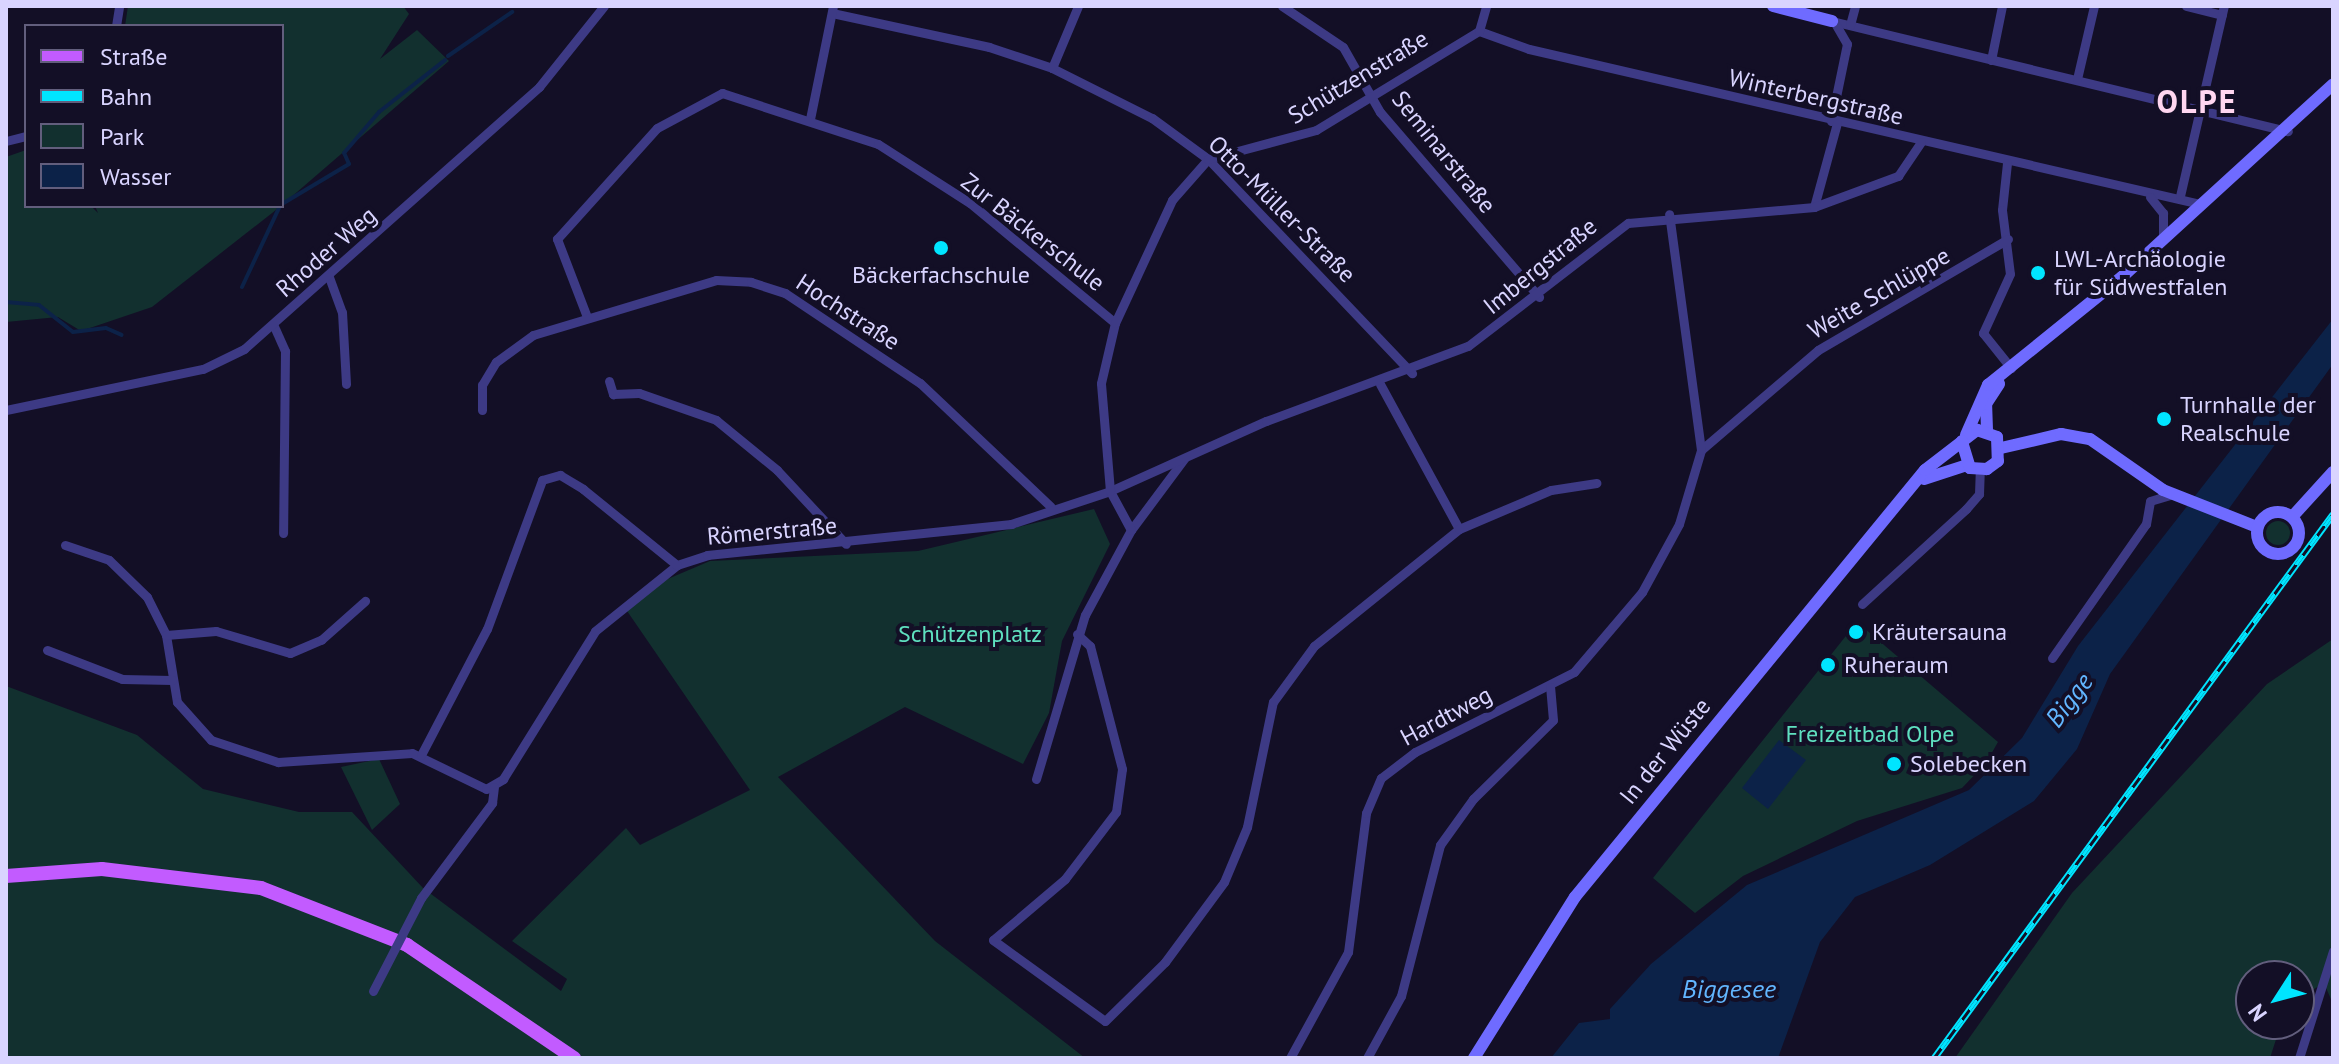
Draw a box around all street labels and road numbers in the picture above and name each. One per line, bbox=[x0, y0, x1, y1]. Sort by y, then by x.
street label: Schützenstraße bbox=[1283, 24, 1433, 130]
street label: Winterbergstraße bbox=[1726, 63, 1906, 131]
street label: Seminarstraße bbox=[1386, 85, 1502, 219]
street label: Otto-Müller-Straße bbox=[1202, 129, 1362, 289]
street label: Zur Bäckerschule bbox=[955, 167, 1111, 297]
street label: Rhoder Weg bbox=[270, 201, 382, 303]
street label: Imbergstraße bbox=[1478, 212, 1602, 320]
street label: Weite Schlüppe bbox=[1803, 241, 1955, 345]
street label: Hochstraße bbox=[791, 268, 905, 356]
street label: Römerstraße bbox=[706, 511, 838, 551]
street label: Hardtweg bbox=[1395, 680, 1497, 752]
street label: In der Wüste bbox=[1613, 692, 1717, 810]

